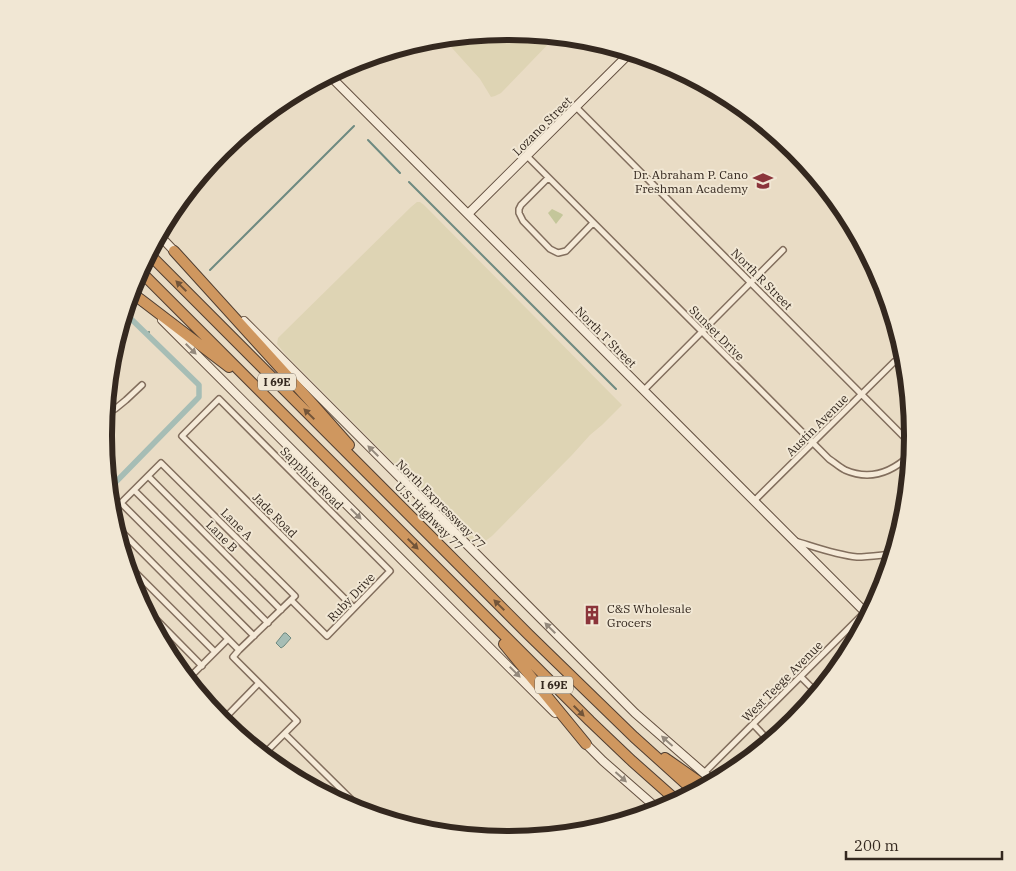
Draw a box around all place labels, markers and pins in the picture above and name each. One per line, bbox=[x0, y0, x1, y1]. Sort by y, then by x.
place label: Dr. Abraham P. Cano Freshman Academy bbox=[633, 167, 749, 196]
school or university icon: Dr. Abraham P. Cano Freshman Academy bbox=[752, 170, 774, 192]
place label: C&S Wholesale Grocers bbox=[607, 601, 691, 630]
building icon: C&S Wholesale Grocers bbox=[581, 604, 603, 626]

